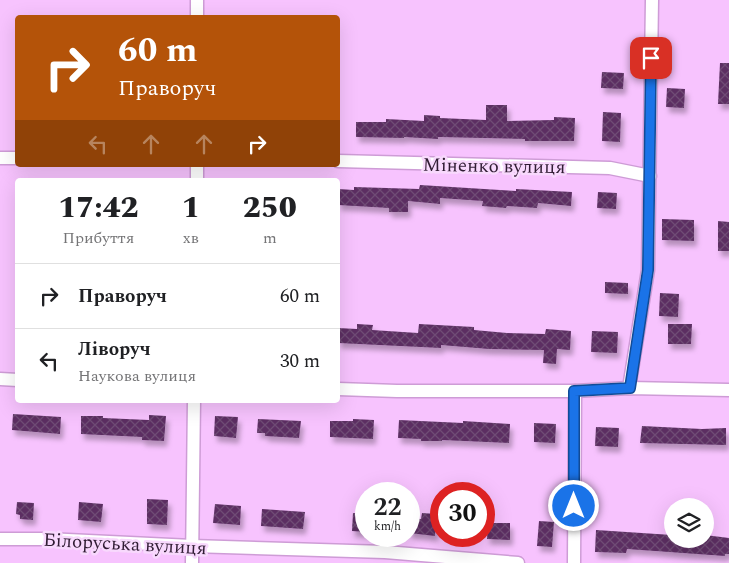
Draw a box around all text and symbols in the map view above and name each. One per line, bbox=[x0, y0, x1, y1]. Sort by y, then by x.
text: 60 m bbox=[118, 24, 198, 77]
icon: right bbox=[35, 35, 100, 100]
pin bbox=[630, 37, 672, 79]
icon: arrive bbox=[637, 44, 665, 72]
text: Праворуч bbox=[118, 72, 216, 105]
icon: left bbox=[84, 130, 112, 158]
icon: ahead bbox=[137, 130, 165, 158]
icon: ahead bbox=[190, 130, 218, 158]
icon: right bbox=[243, 130, 271, 158]
street label: Міненко вулиця bbox=[422, 151, 566, 182]
text: 17:42 bbox=[58, 185, 139, 231]
text: 1 bbox=[182, 185, 200, 231]
text: 250 bbox=[243, 185, 297, 231]
text: Прибуття bbox=[62, 226, 134, 250]
text: хв bbox=[183, 226, 199, 250]
text: m bbox=[263, 226, 277, 250]
icon: right bbox=[35, 282, 63, 310]
text: Праворуч bbox=[78, 282, 167, 311]
text: 60 m bbox=[280, 282, 320, 311]
text: Ліворуч bbox=[78, 335, 151, 364]
icon: left bbox=[35, 347, 63, 375]
text: 30 m bbox=[280, 347, 320, 376]
text: Наукова вулиця bbox=[78, 364, 196, 388]
position arrow bbox=[547, 479, 599, 531]
speed limit sign: 30 bbox=[430, 482, 495, 547]
text: 22 bbox=[373, 489, 402, 527]
map controls bbox=[664, 498, 714, 548]
button: layers bbox=[664, 498, 714, 548]
text: km/h bbox=[374, 517, 401, 536]
street label: Білоруська вулиця bbox=[42, 526, 207, 563]

